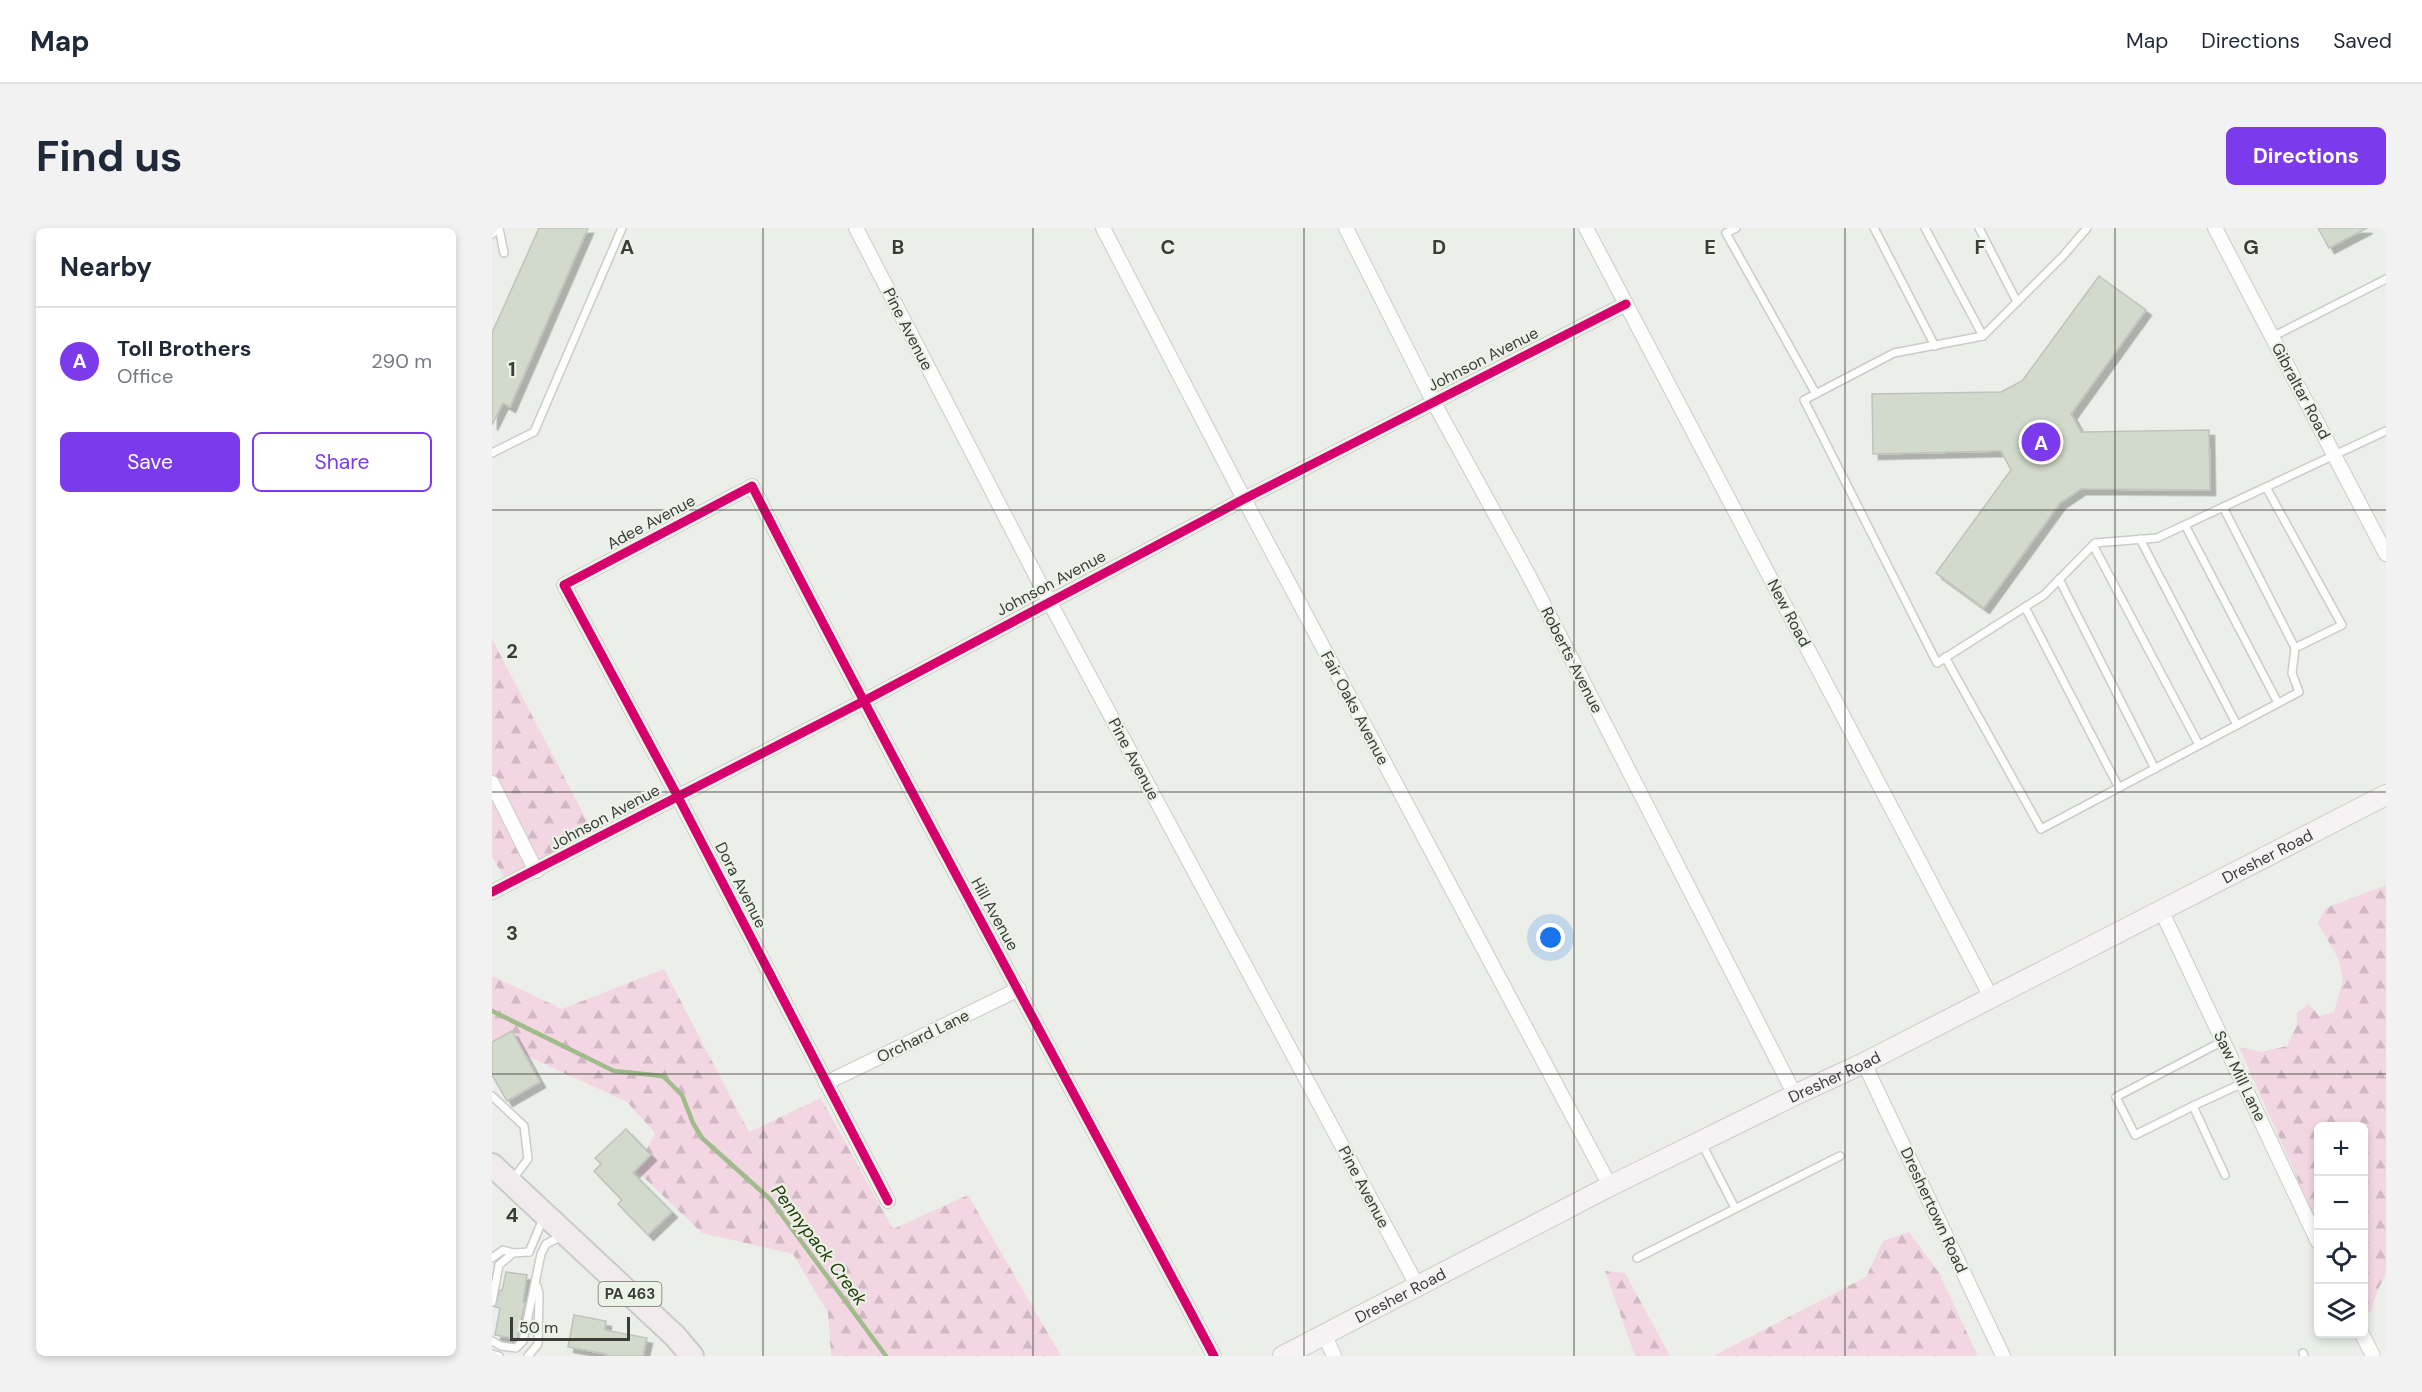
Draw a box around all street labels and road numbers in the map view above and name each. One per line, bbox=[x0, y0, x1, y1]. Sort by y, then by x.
street label: Pine Avenue bbox=[878, 284, 938, 374]
street label: Johnson Avenue bbox=[1424, 322, 1542, 396]
street label: Gibraltar Road bbox=[2267, 339, 2335, 443]
street label: Adee Avenue bbox=[603, 490, 699, 554]
street label: Johnson Avenue bbox=[993, 545, 1109, 621]
street label: New Road bbox=[1762, 576, 1816, 650]
street label: Roberts Avenue bbox=[1536, 603, 1608, 717]
street label: Fair Oaks Avenue bbox=[1316, 647, 1394, 769]
street label: Pine Avenue bbox=[1104, 714, 1164, 804]
street label: Johnson Avenue bbox=[547, 779, 663, 855]
street label: Dresher Road bbox=[2218, 824, 2316, 888]
street label: Dora Avenue bbox=[710, 838, 772, 932]
street label: Hill Avenue bbox=[966, 874, 1024, 954]
street label: Orchard Lane bbox=[873, 1005, 973, 1067]
street label: Saw Mill Lane bbox=[2209, 1027, 2271, 1125]
street label: Dresher Road bbox=[1785, 1046, 1884, 1107]
street label: Pine Avenue bbox=[1334, 1142, 1394, 1232]
street label: Dreshertown Road bbox=[1896, 1144, 1972, 1276]
street label: Dresher Road bbox=[1351, 1263, 1449, 1327]
road number: PA 463 bbox=[598, 1282, 662, 1306]

